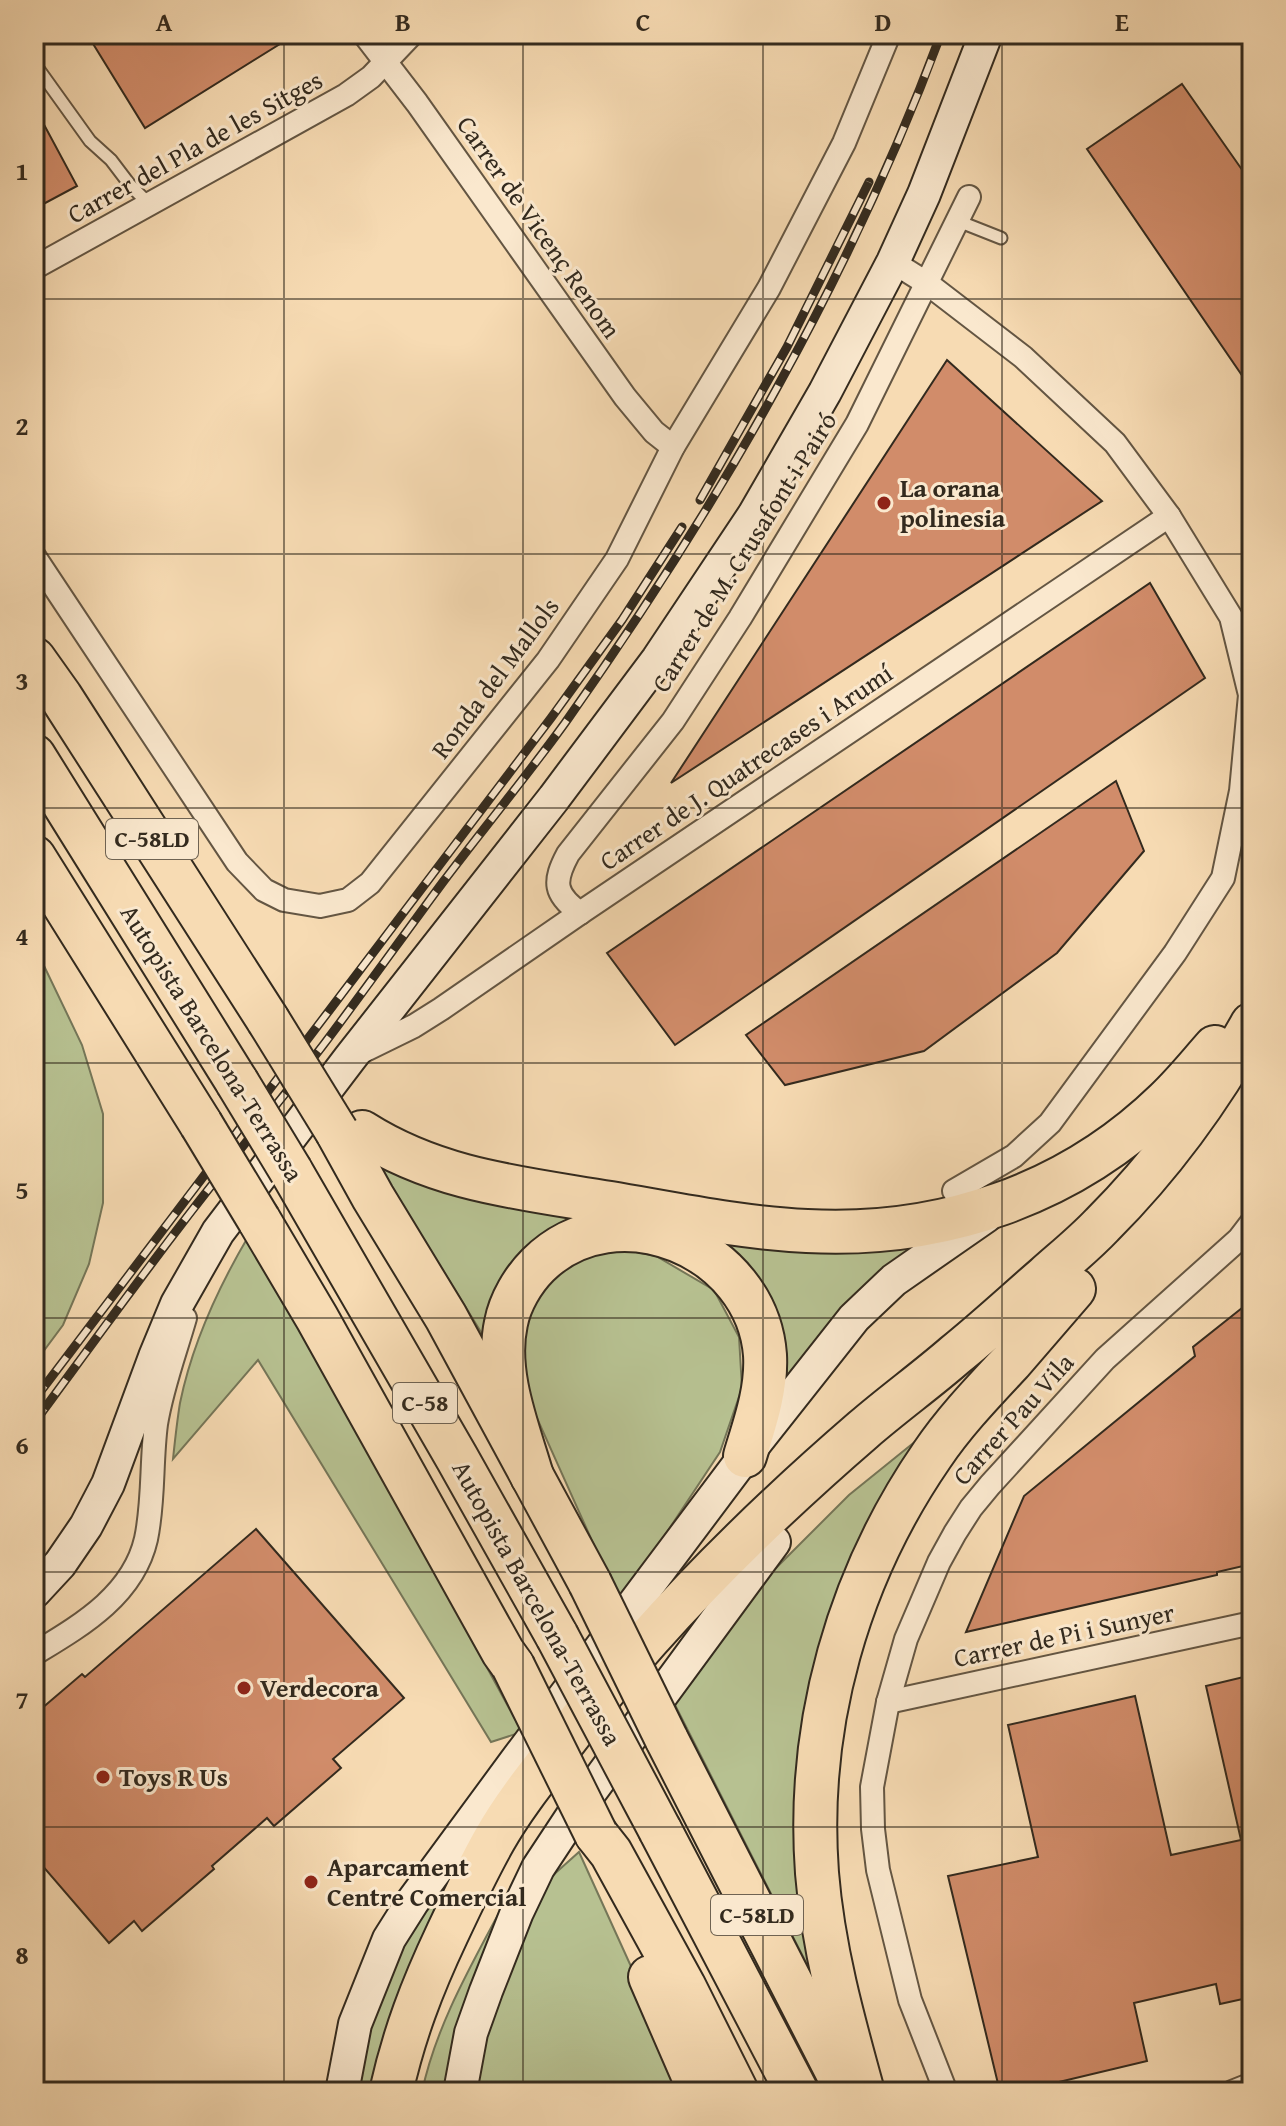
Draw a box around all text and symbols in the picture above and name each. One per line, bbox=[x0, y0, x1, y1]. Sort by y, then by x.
text: A bbox=[156, 2, 173, 41]
text: B bbox=[395, 2, 411, 41]
text: C bbox=[636, 2, 650, 41]
text: D bbox=[875, 2, 891, 41]
text: E bbox=[1115, 2, 1129, 41]
street label: Carrer del Pla de les Sitges bbox=[60, 60, 329, 233]
street label: Carrer de Vicenç Renom bbox=[448, 107, 631, 346]
text: 1 bbox=[15, 151, 29, 190]
street label: Carrer de M. Crusafont i Pairó bbox=[641, 404, 846, 700]
text: 2 bbox=[15, 406, 29, 445]
place label: La orana polinesia bbox=[900, 468, 1006, 537]
marker: La orana polinesia bbox=[875, 494, 893, 512]
street label: Ronda del Mallols bbox=[421, 589, 568, 766]
street label: Carrer de J. Quatrecases i Arumí bbox=[591, 653, 901, 880]
text: 3 bbox=[15, 661, 29, 700]
road number: C-58LD bbox=[106, 819, 198, 859]
street label: Autopista Barcelona-Terrassa bbox=[111, 896, 314, 1190]
text: 4 bbox=[15, 916, 29, 955]
text: 5 bbox=[15, 1170, 29, 1209]
street label: Carrer Pau Vila bbox=[943, 1343, 1083, 1493]
road number: C-58 bbox=[393, 1383, 457, 1423]
text: 6 bbox=[15, 1425, 29, 1464]
street label: Autopista Barcelona-Terrassa bbox=[443, 1453, 633, 1753]
street label: Carrer de Pi i Sunyer bbox=[950, 1592, 1178, 1677]
place label: Verdecora bbox=[260, 1668, 380, 1707]
marker: Verdecora bbox=[235, 1679, 253, 1697]
text: 7 bbox=[15, 1680, 29, 1719]
place label: Toys R Us bbox=[119, 1757, 228, 1796]
marker: Toys R Us bbox=[94, 1768, 112, 1786]
place label: Aparcament Centre Comercial bbox=[327, 1847, 526, 1916]
marker: Aparcament Centre Comercial bbox=[302, 1873, 320, 1891]
road number: C-58LD bbox=[711, 1895, 803, 1935]
text: 8 bbox=[15, 1935, 29, 1974]

